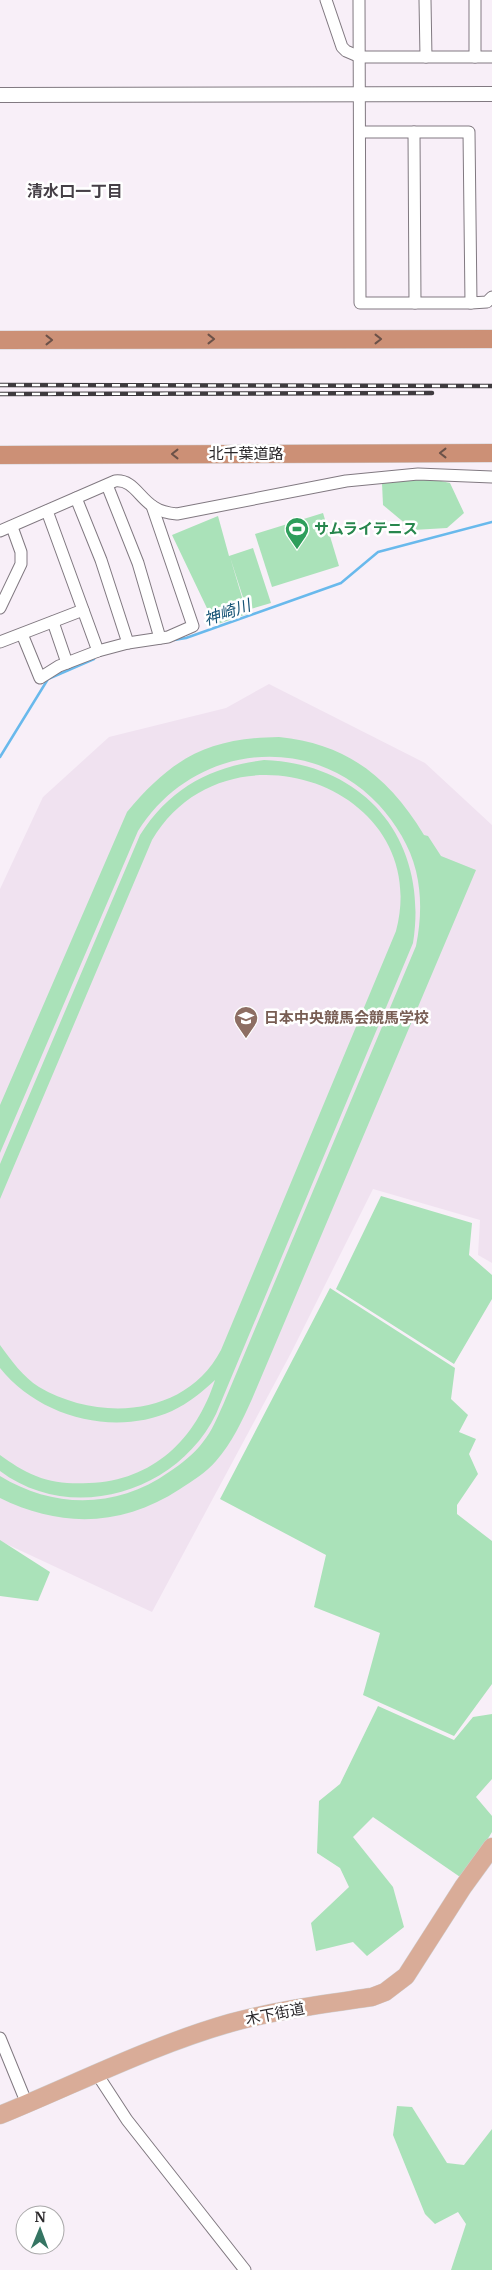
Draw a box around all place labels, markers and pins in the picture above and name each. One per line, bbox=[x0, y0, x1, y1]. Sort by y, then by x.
sports icon: サムライテニス bbox=[284, 516, 310, 550]
place label: サムライテニス bbox=[314, 519, 418, 538]
school or university icon: 日本中央競馬会競馬学校 bbox=[233, 1005, 259, 1039]
place label: 日本中央競馬会競馬学校 bbox=[264, 1008, 429, 1027]

